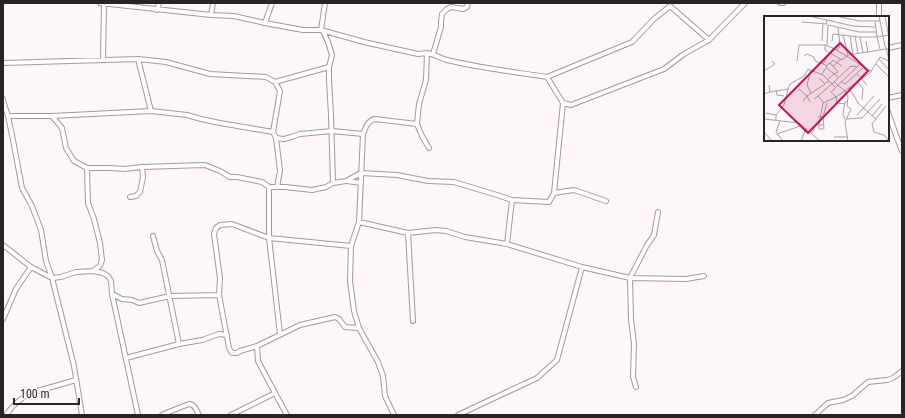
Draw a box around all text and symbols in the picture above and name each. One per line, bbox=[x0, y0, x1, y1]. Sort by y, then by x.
inset map bbox=[764, 16, 889, 141]
scale bar bbox=[14, 380, 79, 406]
text: 100 m bbox=[20, 387, 50, 401]

